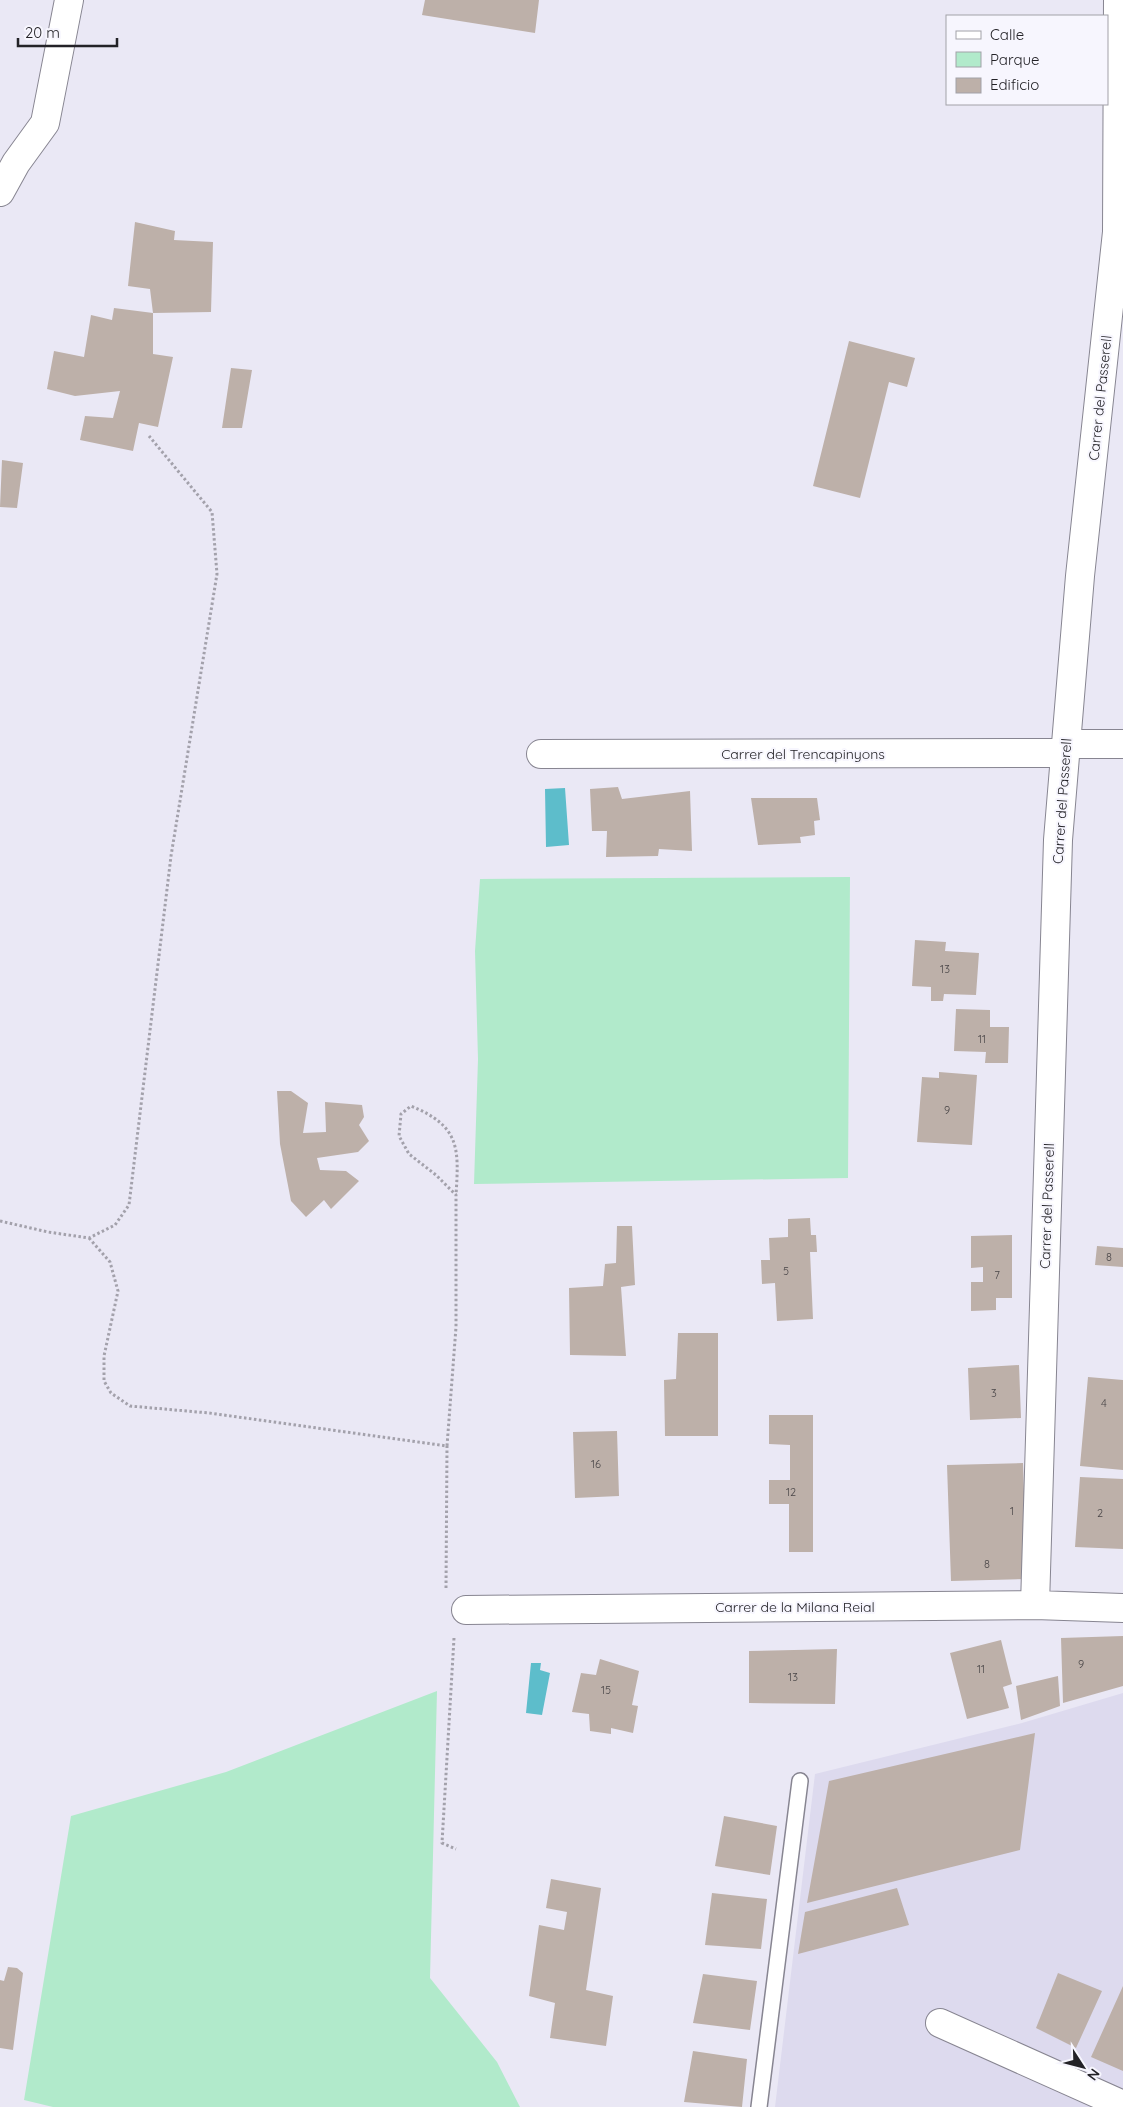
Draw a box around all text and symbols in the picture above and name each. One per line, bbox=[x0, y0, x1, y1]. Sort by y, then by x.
scale bar bbox=[18, 15, 116, 47]
legend bbox=[946, 15, 1108, 105]
text: 20 m bbox=[25, 23, 60, 42]
text: Calle bbox=[990, 25, 1024, 44]
text: Parque bbox=[990, 50, 1040, 69]
text: Edificio bbox=[990, 75, 1039, 94]
street label: Carrer del Passerell bbox=[1084, 334, 1116, 462]
street label: Carrer del Passerell bbox=[1049, 738, 1075, 864]
street label: Carrer del Trencapinyons bbox=[721, 745, 885, 763]
house number: 13 bbox=[940, 962, 950, 976]
house number: 11 bbox=[978, 1032, 986, 1046]
house number: 9 bbox=[944, 1103, 950, 1117]
street label: Carrer del Passerell bbox=[1036, 1143, 1058, 1269]
house number: 8 bbox=[1106, 1250, 1112, 1264]
house number: 5 bbox=[783, 1264, 789, 1278]
house number: 7 bbox=[994, 1268, 1000, 1282]
house number: 3 bbox=[991, 1386, 997, 1400]
house number: 4 bbox=[1101, 1396, 1107, 1410]
house number: 16 bbox=[591, 1457, 601, 1471]
house number: 12 bbox=[786, 1485, 796, 1499]
house number: 1 bbox=[1010, 1504, 1014, 1518]
house number: 2 bbox=[1097, 1506, 1103, 1520]
house number: 8 bbox=[984, 1557, 990, 1571]
street label: Carrer de la Milana Reial bbox=[715, 1598, 875, 1616]
house number: 9 bbox=[1078, 1657, 1084, 1671]
house number: 11 bbox=[977, 1662, 985, 1676]
house number: 13 bbox=[788, 1670, 798, 1684]
house number: 15 bbox=[601, 1683, 611, 1697]
north arrow bbox=[1058, 2042, 1108, 2092]
text: N bbox=[1083, 2065, 1104, 2084]

